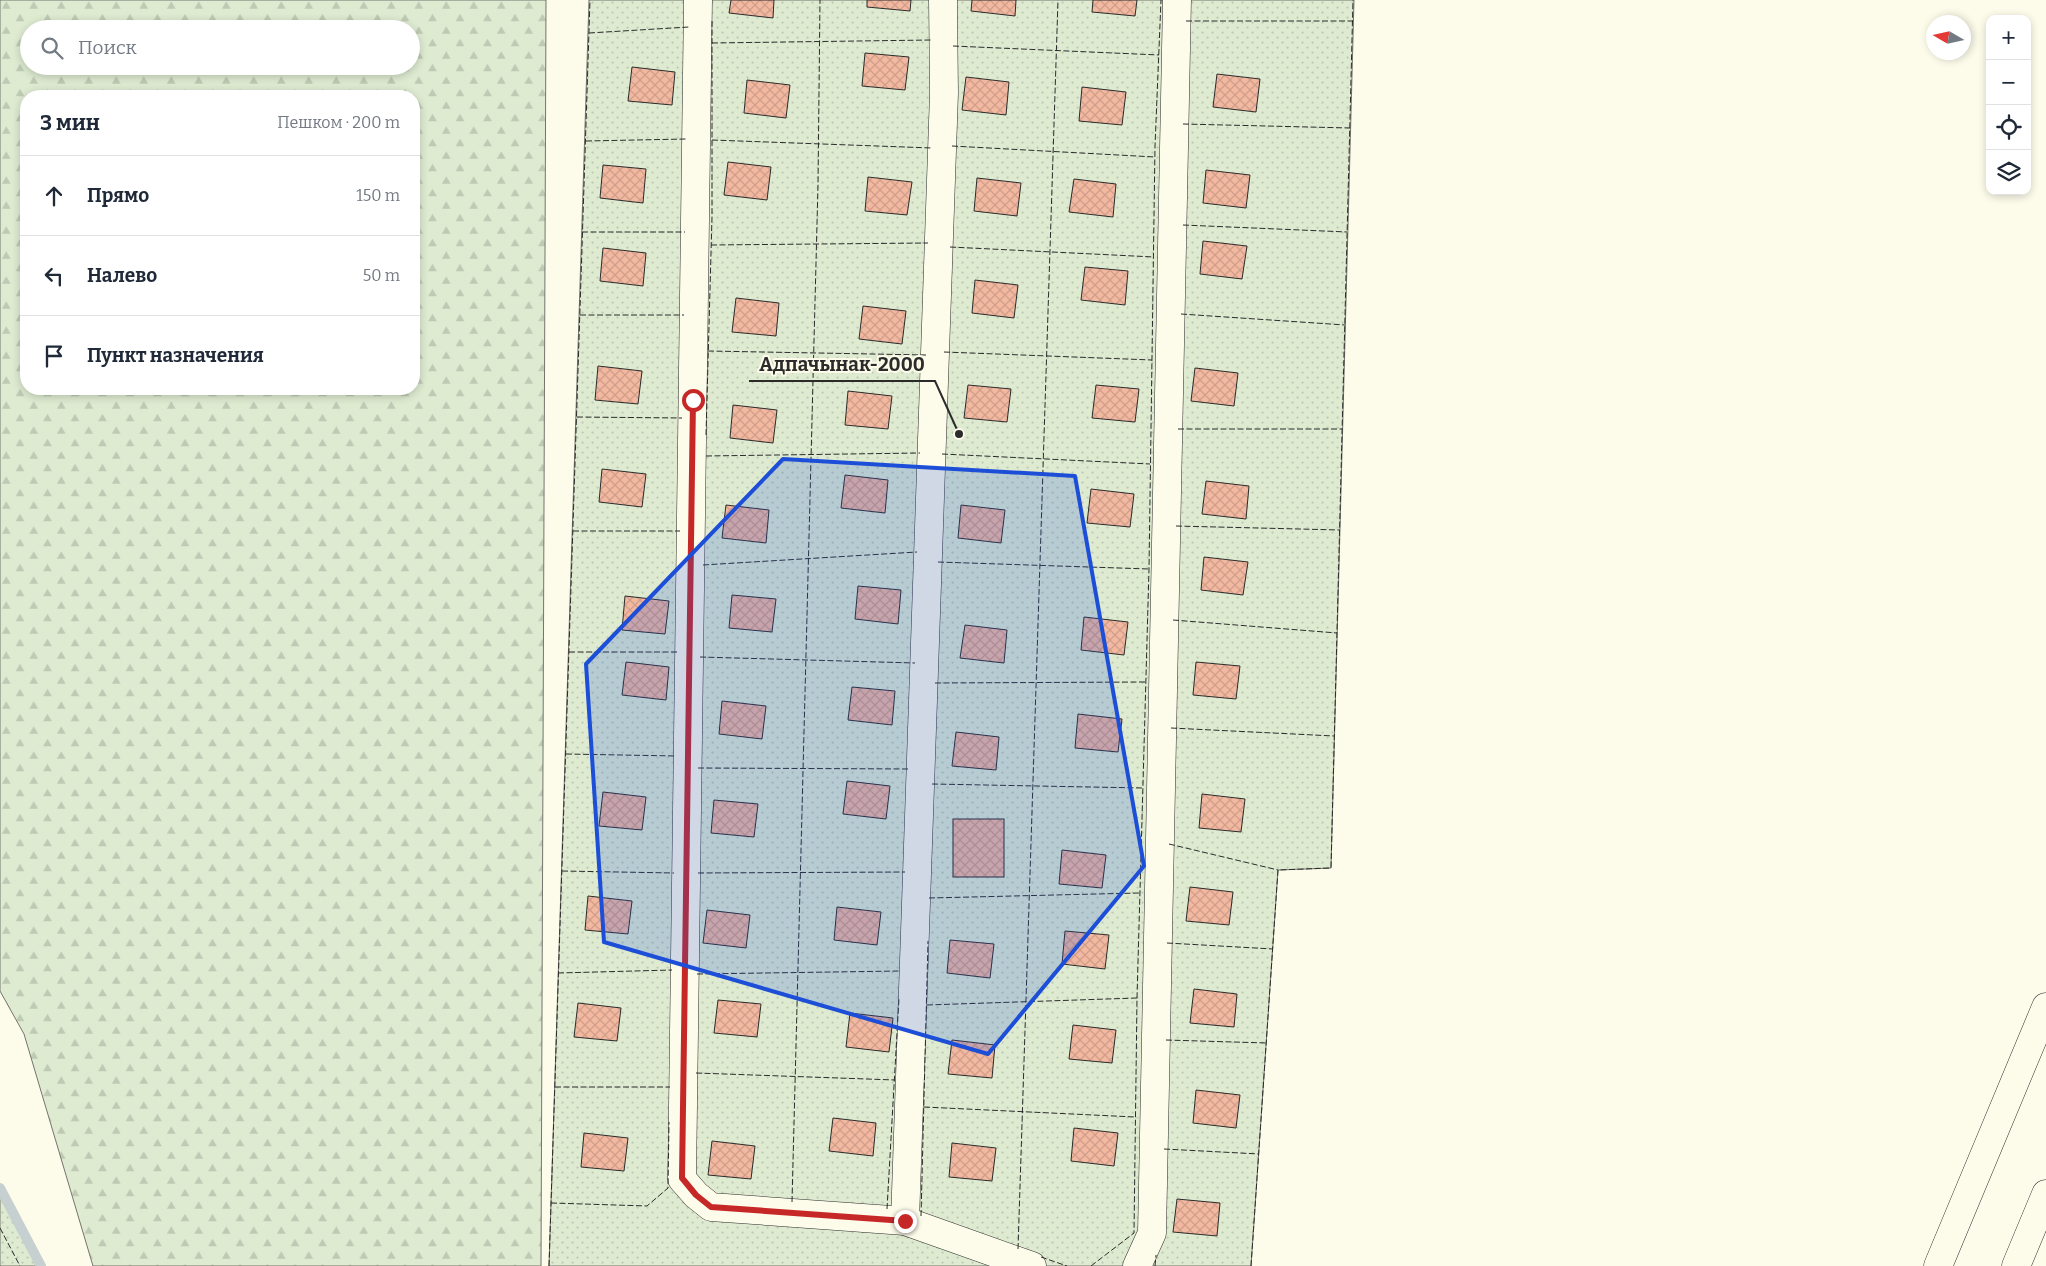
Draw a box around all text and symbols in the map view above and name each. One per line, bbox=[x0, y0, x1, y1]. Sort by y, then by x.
north arrow bbox=[1926, 15, 1971, 60]
map controls bbox=[1986, 15, 2031, 195]
button: + bbox=[1986, 15, 2031, 60]
search box bbox=[20, 20, 420, 75]
icon: search bbox=[38, 34, 66, 62]
text: Поиск bbox=[78, 36, 137, 59]
button: − bbox=[1986, 60, 2031, 105]
button: locate bbox=[1986, 105, 2031, 150]
text: 3 мин bbox=[40, 110, 100, 136]
text: Пешком · 200 m bbox=[277, 113, 400, 132]
button: layers bbox=[1986, 150, 2031, 195]
icon: ahead bbox=[40, 182, 68, 210]
text: Прямо bbox=[87, 184, 149, 207]
text: 150 m bbox=[356, 186, 400, 205]
icon: left bbox=[40, 262, 68, 290]
text: Налево bbox=[87, 264, 157, 287]
text: 50 m bbox=[363, 266, 400, 285]
icon: arrive bbox=[40, 342, 68, 370]
text: Пункт назначения bbox=[87, 344, 264, 367]
callout: Адпачынак-2000 bbox=[749, 347, 935, 381]
text: Адпачынак-2000 bbox=[759, 353, 925, 376]
route start bbox=[682, 389, 705, 412]
route end bbox=[894, 1210, 917, 1233]

